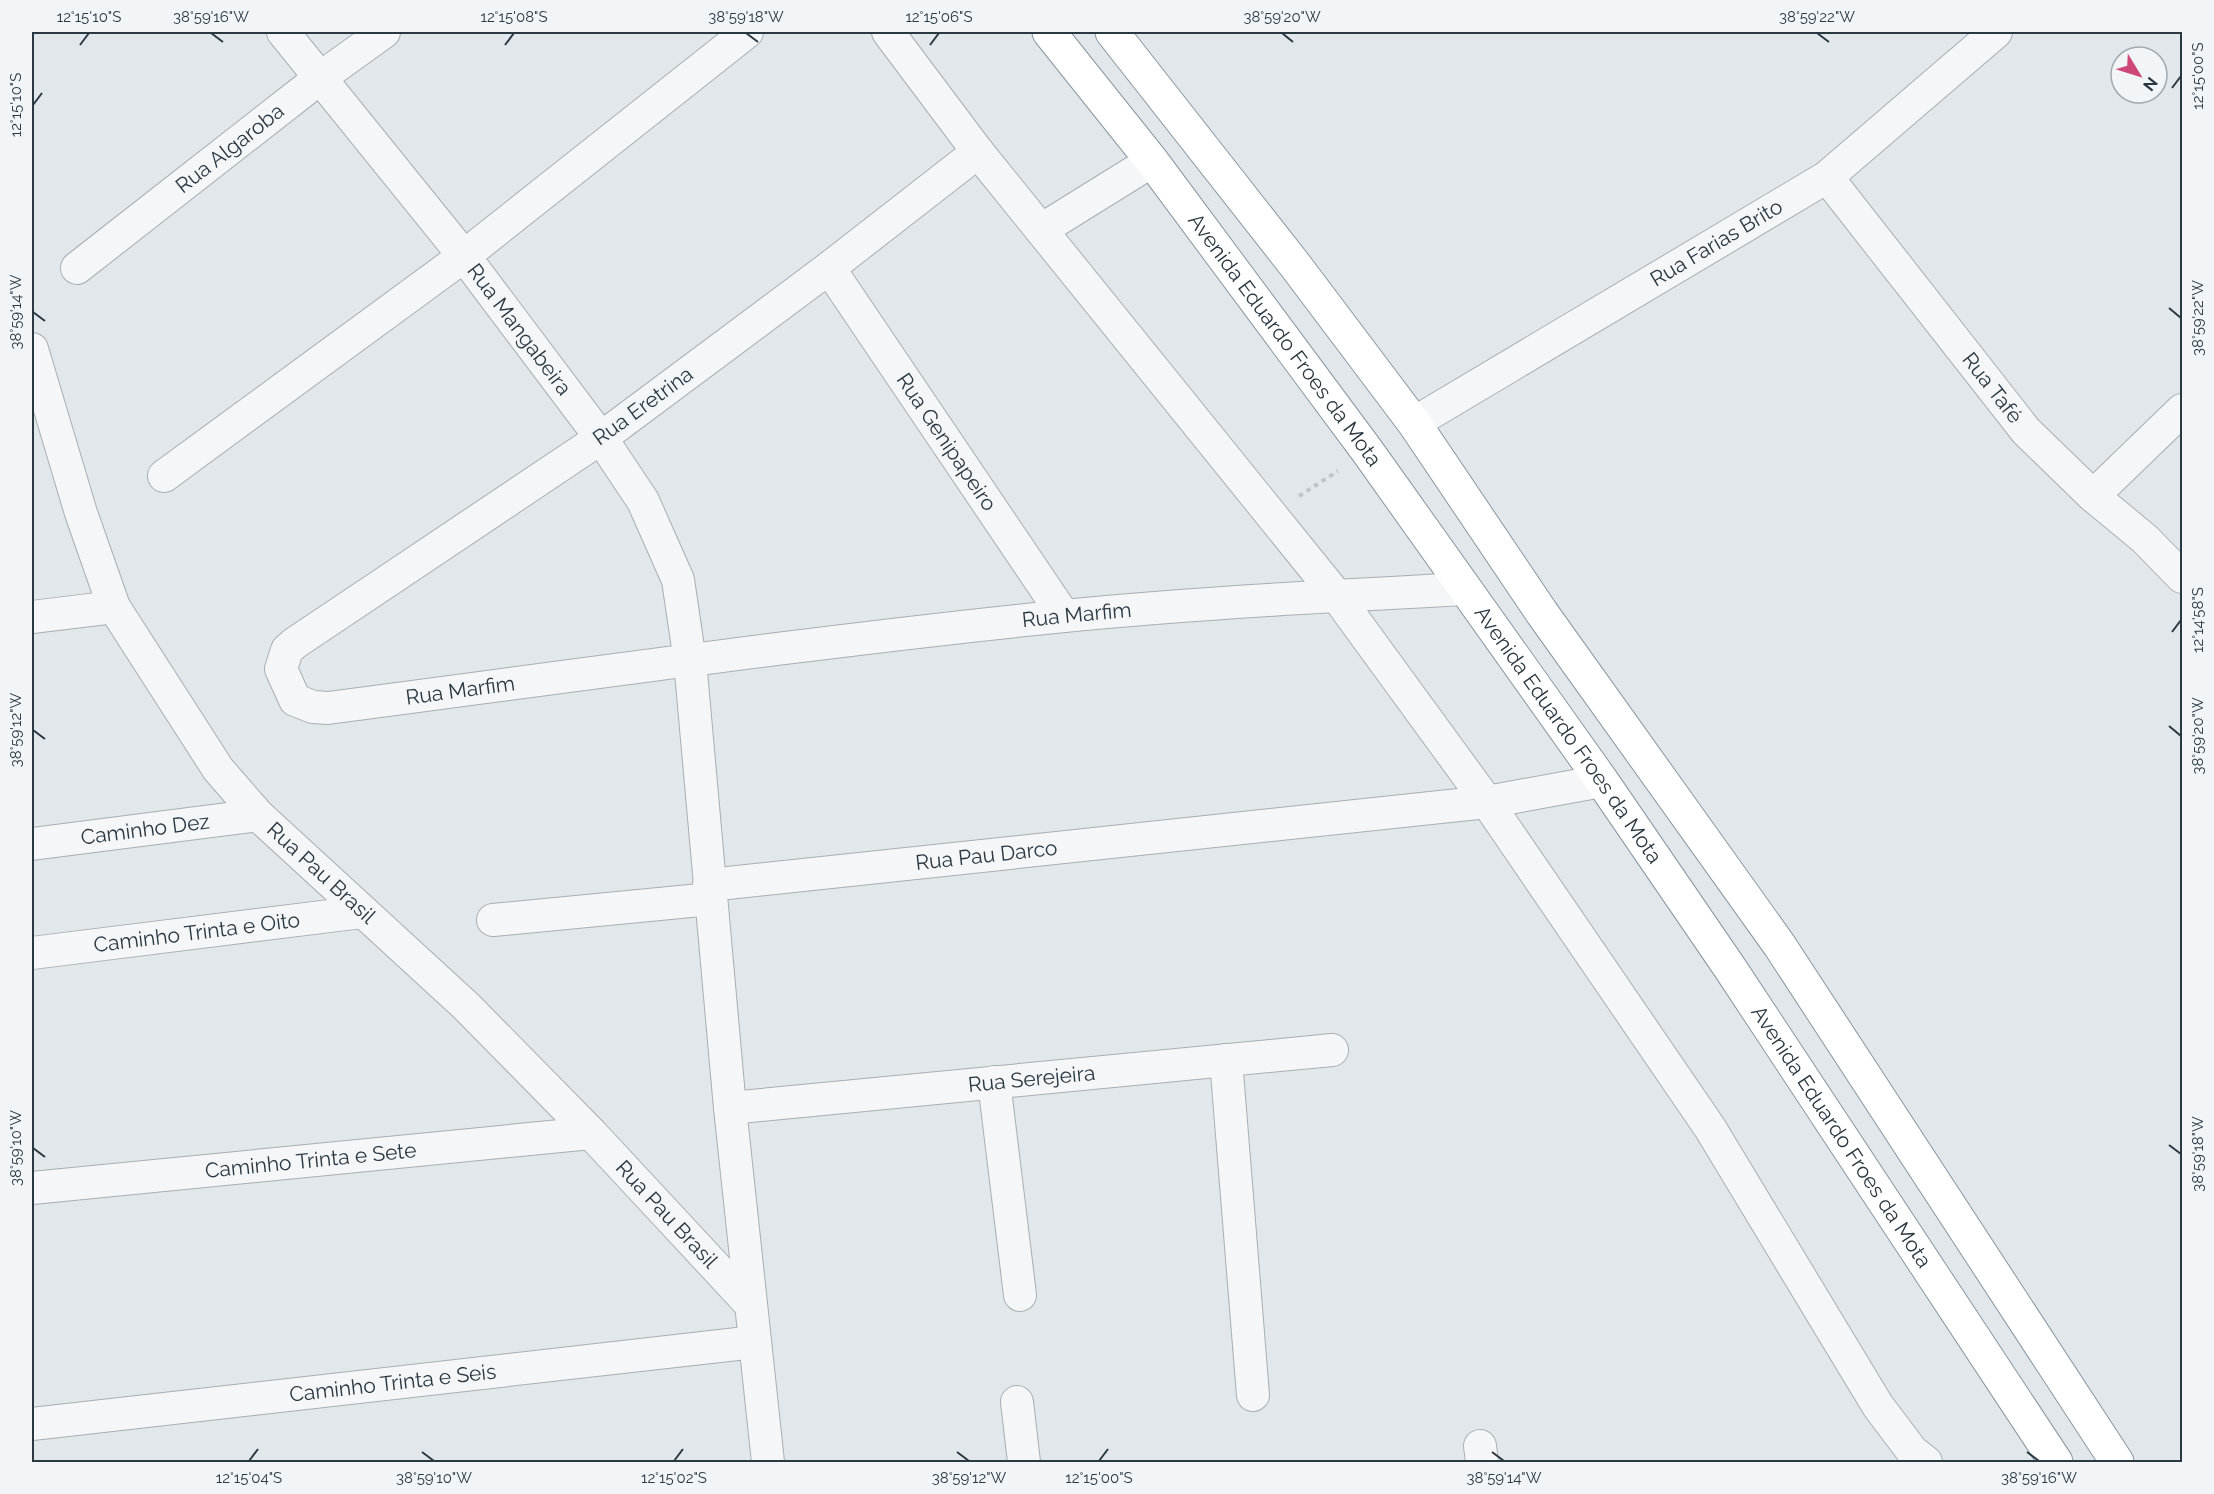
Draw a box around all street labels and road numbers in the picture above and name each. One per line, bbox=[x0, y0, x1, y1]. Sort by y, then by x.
street label: Rua Algaroba bbox=[170, 98, 289, 198]
street label: Rua Farias Brito bbox=[1646, 193, 1787, 291]
street label: Avenida Eduardo Froes da Mota bbox=[1183, 208, 1387, 471]
street label: Rua Mangabeira bbox=[462, 259, 577, 400]
street label: Rua Tafé bbox=[1957, 347, 2028, 428]
street label: Rua Eretrina bbox=[588, 361, 698, 450]
street label: Rua Genipapeiro bbox=[892, 368, 1002, 515]
street label: Rua Marfim bbox=[1021, 597, 1132, 632]
street label: Avenida Eduardo Froes da Mota bbox=[1470, 601, 1668, 868]
street label: Rua Marfim bbox=[404, 670, 516, 710]
street label: Caminho Dez bbox=[79, 808, 211, 850]
street label: Rua Pau Brasil bbox=[262, 817, 381, 929]
street label: Rua Pau Darco bbox=[914, 835, 1059, 875]
street label: Caminho Trinta e Oito bbox=[92, 907, 301, 957]
street label: Avenida Eduardo Froes da Mota bbox=[1746, 1001, 1937, 1272]
street label: Rua Serejeira bbox=[967, 1060, 1096, 1097]
street label: Caminho Trinta e Sete bbox=[204, 1137, 417, 1183]
street label: Rua Pau Brasil bbox=[611, 1155, 724, 1273]
street label: Caminho Trinta e Seis bbox=[288, 1358, 497, 1407]

